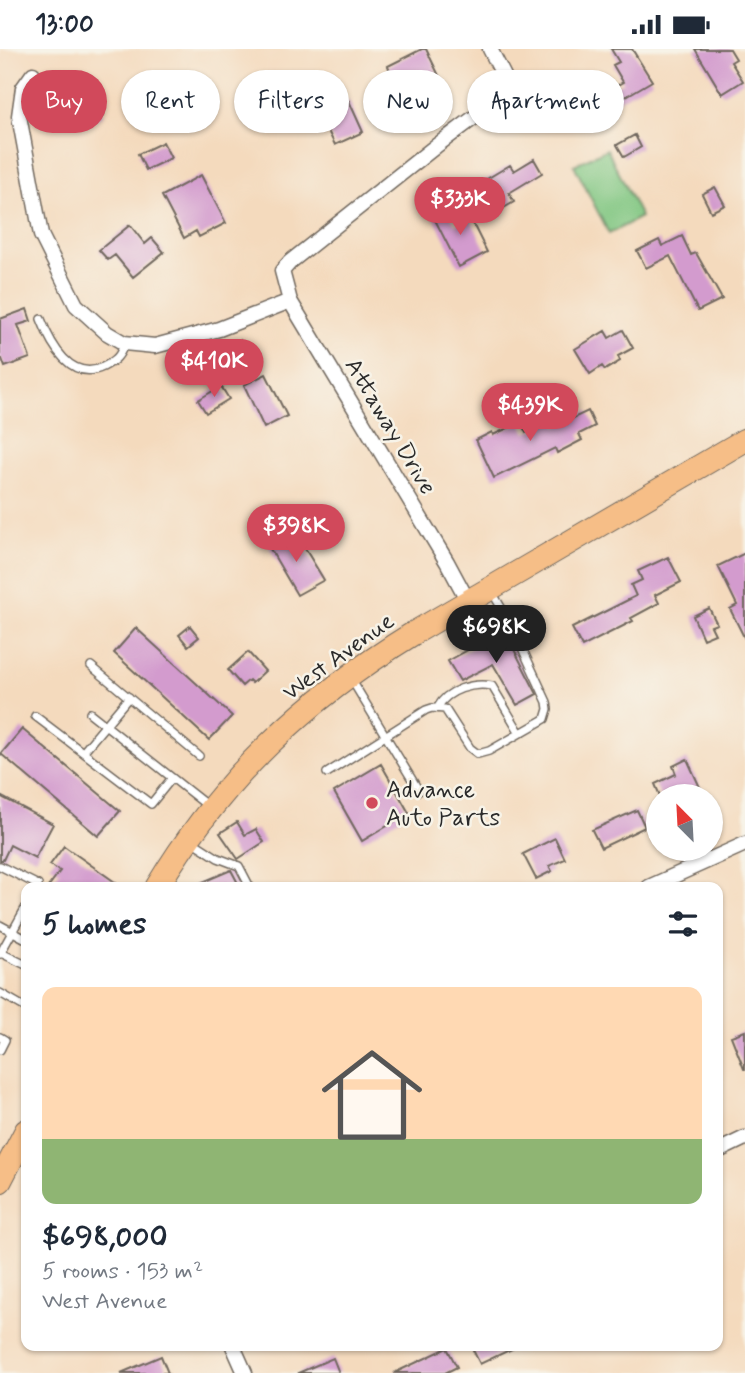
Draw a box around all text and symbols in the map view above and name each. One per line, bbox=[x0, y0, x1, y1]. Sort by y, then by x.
text: 13:00 bbox=[35, 8, 94, 42]
chip: Buy bbox=[21, 70, 107, 133]
chip: Rent bbox=[121, 70, 220, 133]
chip: Filters bbox=[234, 70, 349, 133]
chip: New bbox=[363, 70, 453, 133]
chip: Apartment bbox=[467, 70, 624, 133]
pin: $333K bbox=[411, 177, 509, 237]
text: $333K bbox=[430, 185, 490, 215]
pin: $410K bbox=[165, 339, 263, 399]
text: $410K bbox=[181, 347, 247, 377]
street label: Attaway Drive bbox=[337, 353, 443, 501]
pin: $439K bbox=[481, 383, 579, 443]
text: $439K bbox=[498, 391, 562, 421]
pin: $398K bbox=[247, 505, 345, 564]
text: $398K bbox=[263, 512, 329, 542]
pin: $698K bbox=[447, 605, 545, 665]
street label: West Avenue bbox=[277, 606, 401, 708]
text: $698K bbox=[462, 613, 530, 643]
place label: Advance Auto Parts bbox=[386, 775, 500, 834]
north arrow bbox=[646, 784, 723, 861]
map controls bbox=[646, 784, 723, 861]
marker: Advance Auto Parts bbox=[364, 795, 380, 811]
text: 5 homes bbox=[42, 905, 147, 944]
icon: filters bbox=[664, 905, 702, 943]
icon: home bbox=[309, 1032, 435, 1158]
text: $698,000 bbox=[42, 1218, 168, 1257]
text: 5 rooms · 153 m² bbox=[42, 1257, 203, 1287]
text: West Avenue bbox=[42, 1287, 167, 1317]

